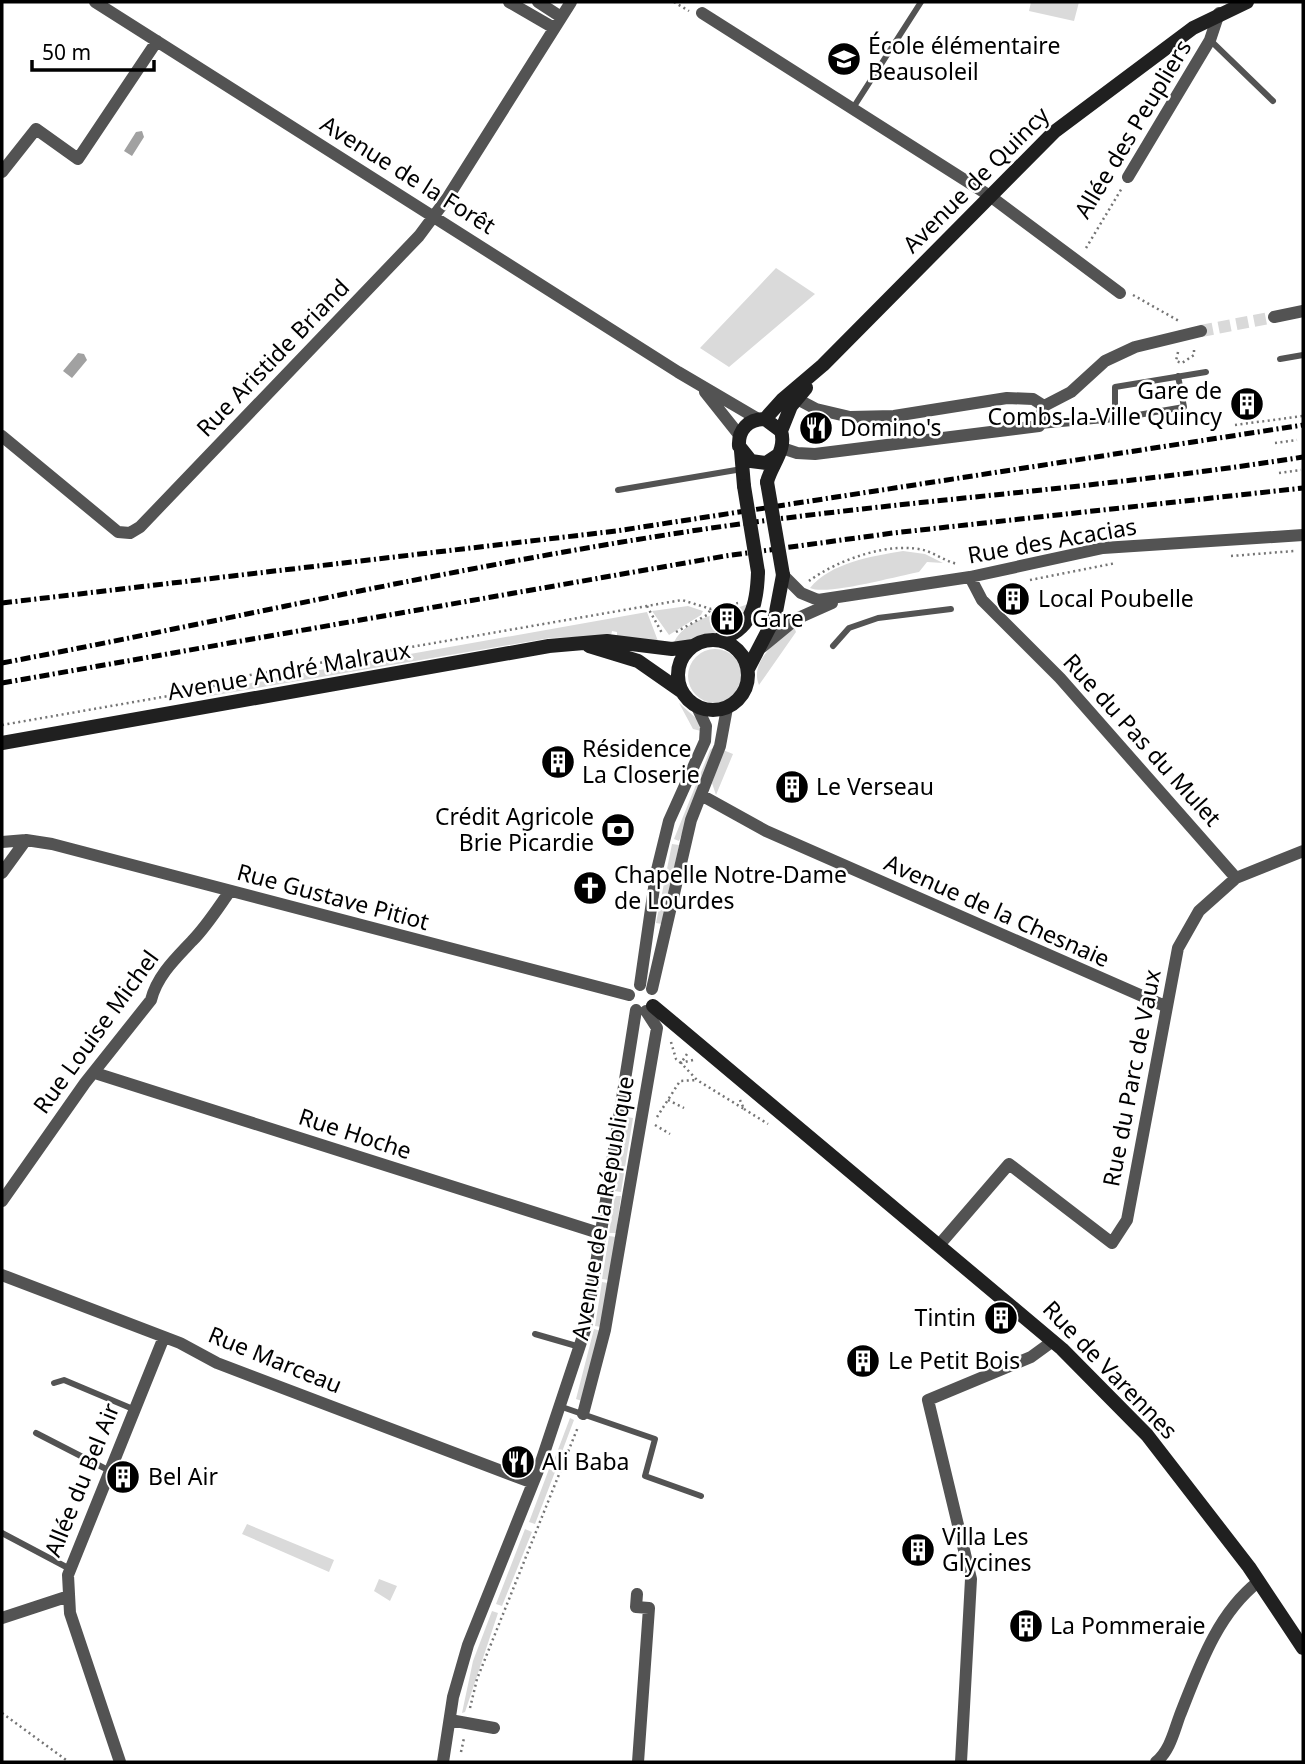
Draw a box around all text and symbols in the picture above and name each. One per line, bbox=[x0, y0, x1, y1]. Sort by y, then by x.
scale bar bbox=[32, 28, 154, 72]
place label: École élémentaire Beausoleil bbox=[868, 29, 1060, 87]
street label: Allée des Peupliers bbox=[1066, 33, 1198, 224]
text: 50 m bbox=[42, 38, 91, 66]
school or university icon: École élémentaire Beausoleil bbox=[825, 40, 863, 78]
street label: Avenue de Quincy bbox=[895, 99, 1056, 260]
street label: Avenue de la Forêt bbox=[315, 107, 502, 241]
street label: Rue Aristide Briand bbox=[189, 272, 356, 443]
place label: Gare de Combs-la-Ville Quincy bbox=[988, 374, 1222, 432]
building icon: Gare de Combs-la-Ville Quincy bbox=[1228, 385, 1266, 423]
restaurant icon: Domino's bbox=[797, 409, 835, 447]
place label: Domino's bbox=[840, 411, 942, 443]
street label: Rue des Acacias bbox=[965, 509, 1139, 571]
building icon: Local Poubelle bbox=[994, 580, 1032, 618]
place label: Local Poubelle bbox=[1038, 582, 1194, 614]
building icon: Gare bbox=[708, 600, 746, 638]
place label: Gare bbox=[752, 602, 804, 634]
street label: Avenue André Malraux bbox=[165, 633, 413, 707]
street label: Rue du Pas du Mulet bbox=[1056, 646, 1229, 833]
place label: Résidence La Closerie bbox=[582, 732, 700, 790]
building icon: Résidence La Closerie bbox=[539, 743, 577, 781]
building icon: Le Verseau bbox=[773, 768, 811, 806]
place label: Le Verseau bbox=[816, 770, 934, 802]
place label: Crédit Agricole Brie Picardie bbox=[435, 800, 594, 858]
bank icon: Crédit Agricole Brie Picardie bbox=[599, 811, 637, 849]
street label: Avenue de la Chesnaie bbox=[880, 846, 1115, 974]
street label: Rue Gustave Pitiot bbox=[234, 855, 433, 937]
place label: Chapelle Notre-Dame de Lourdes bbox=[614, 858, 847, 916]
church icon: Chapelle Notre-Dame de Lourdes bbox=[571, 869, 609, 907]
street label: Rue Louise Michel bbox=[25, 943, 165, 1120]
street label: Rue du Parc de Vaux bbox=[1094, 967, 1168, 1189]
street label: Avenue de la République bbox=[563, 1073, 641, 1342]
street label: Rue Hoche bbox=[295, 1100, 416, 1166]
street label: Rue de Varennes bbox=[1036, 1293, 1185, 1446]
building icon: Tintin bbox=[982, 1299, 1020, 1337]
place label: Tintin bbox=[915, 1301, 976, 1333]
street label: Rue Marceau bbox=[204, 1318, 347, 1400]
building icon: Le Petit Bois bbox=[844, 1342, 882, 1380]
place label: Le Petit Bois bbox=[888, 1344, 1020, 1376]
street label: Allée du Bel Air bbox=[36, 1398, 127, 1561]
restaurant icon: Ali Baba bbox=[499, 1443, 537, 1481]
place label: Ali Baba bbox=[542, 1445, 629, 1477]
building icon: Bel Air bbox=[104, 1458, 142, 1496]
place label: Bel Air bbox=[148, 1460, 218, 1492]
place label: Villa Les Glycines bbox=[942, 1520, 1032, 1578]
building icon: Villa Les Glycines bbox=[899, 1531, 937, 1569]
building icon: La Pommeraie bbox=[1007, 1607, 1045, 1645]
place label: La Pommeraie bbox=[1050, 1609, 1206, 1641]

